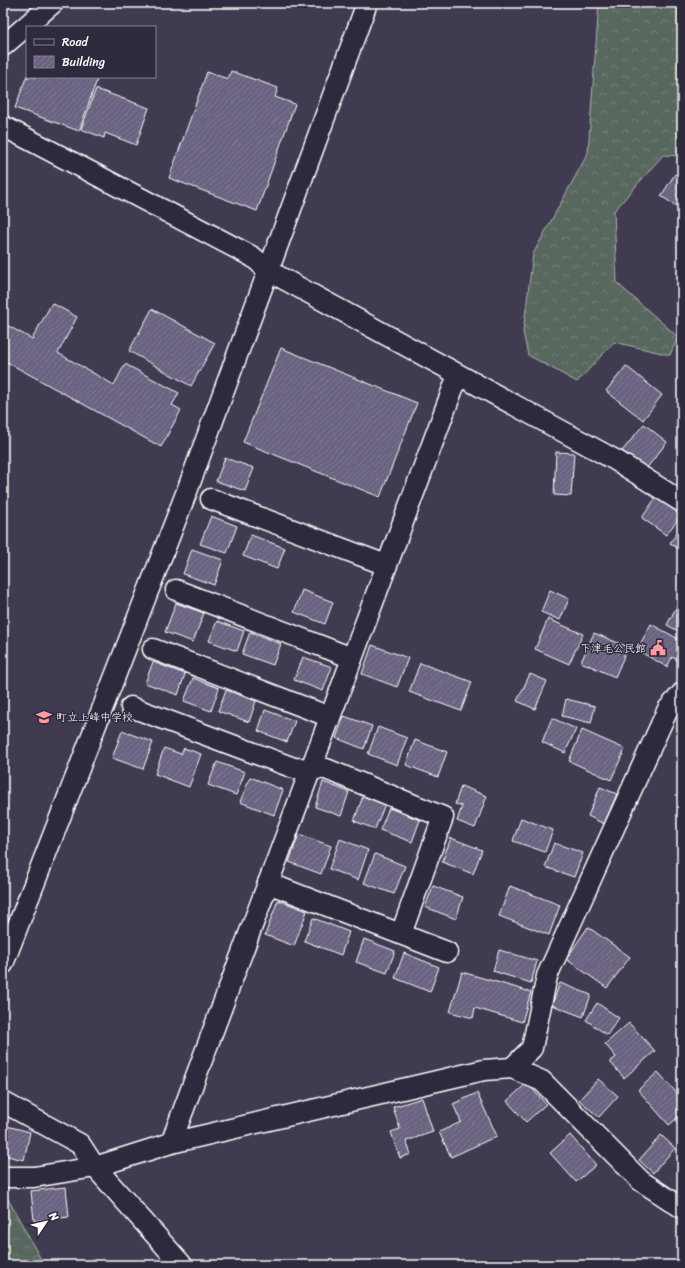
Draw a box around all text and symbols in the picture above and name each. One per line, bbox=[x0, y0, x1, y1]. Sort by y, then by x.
legend bbox=[26, 26, 156, 78]
text: Road bbox=[62, 31, 89, 53]
text: Building bbox=[62, 51, 105, 73]
place label: 下津毛公民館 bbox=[580, 639, 646, 658]
public building icon: 下津毛公民館 bbox=[649, 639, 667, 657]
school or university icon: 町立上峰中学校 bbox=[35, 708, 53, 726]
place label: 町立上峰中学校 bbox=[56, 708, 133, 727]
north arrow bbox=[26, 1202, 66, 1242]
text: N bbox=[43, 1207, 64, 1225]

